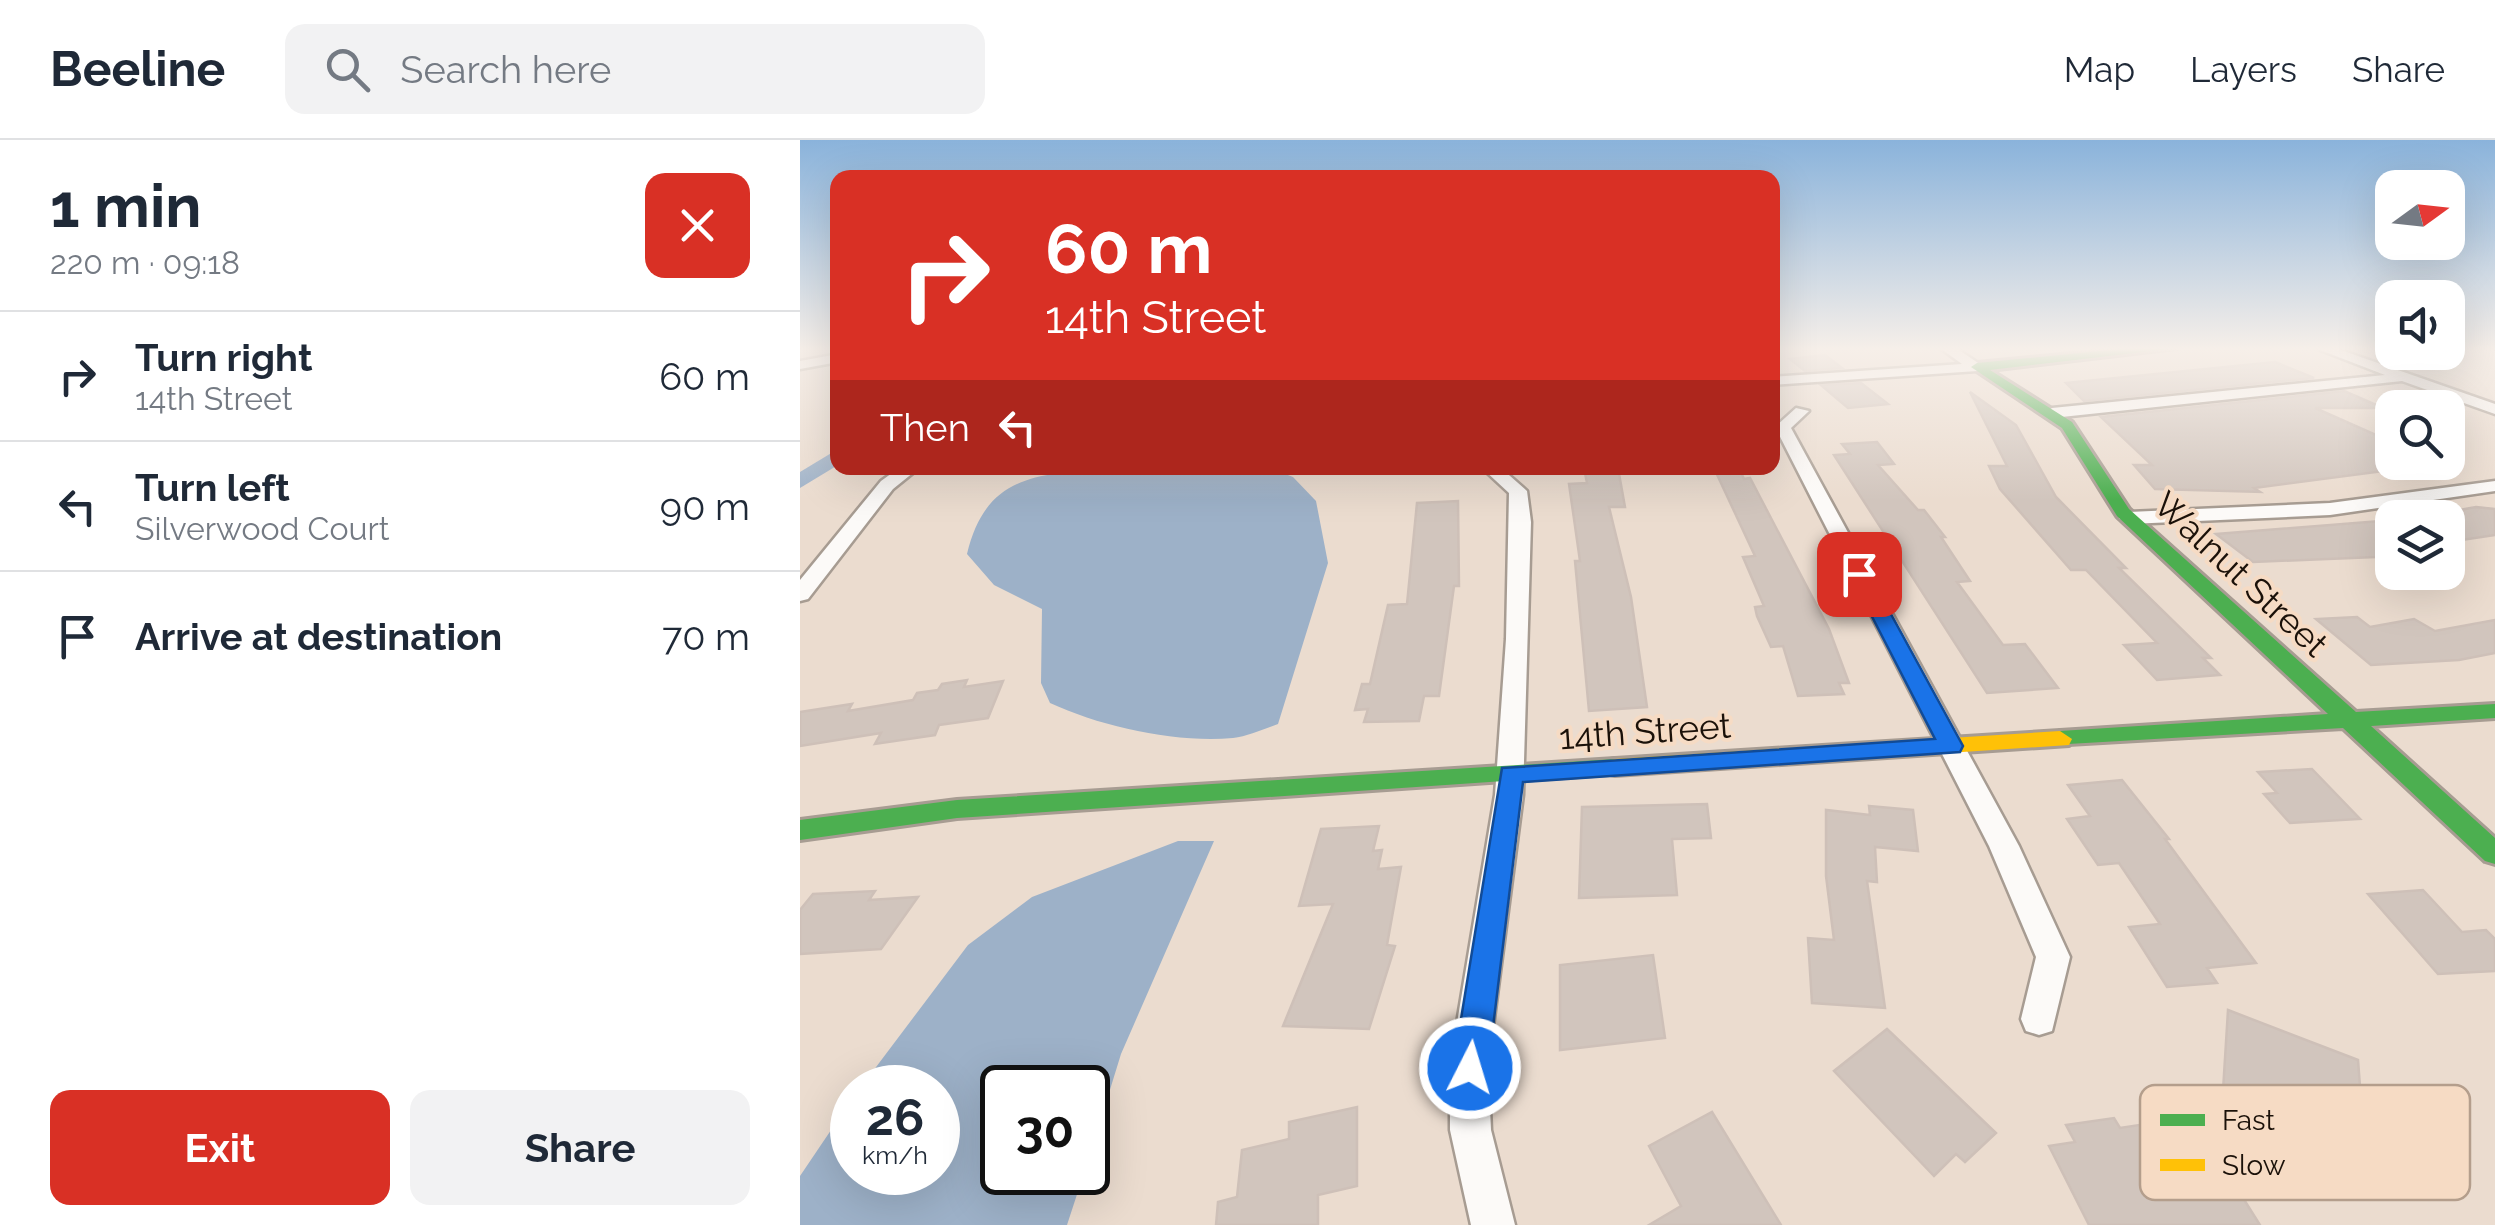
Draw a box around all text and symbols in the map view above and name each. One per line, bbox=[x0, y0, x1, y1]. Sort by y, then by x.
search box bbox=[285, 24, 985, 114]
text: Beeline bbox=[50, 41, 225, 97]
icon: search bbox=[320, 42, 375, 97]
text: Search here bbox=[400, 47, 611, 92]
text: Map bbox=[2064, 49, 2135, 90]
text: Layers bbox=[2190, 49, 2297, 90]
text: Share bbox=[2352, 49, 2445, 90]
north arrow bbox=[2375, 170, 2465, 260]
map controls bbox=[2375, 170, 2465, 590]
text: 1 min bbox=[50, 171, 201, 241]
button: close bbox=[645, 173, 750, 278]
text: 60 m bbox=[1045, 207, 1212, 289]
icon: right bbox=[880, 210, 1010, 340]
text: 220 m · 09:18 bbox=[50, 244, 240, 281]
button: sound bbox=[2375, 280, 2465, 370]
text: 14th Street bbox=[1045, 291, 1266, 344]
text: Turn right bbox=[135, 335, 312, 380]
icon: right bbox=[50, 349, 105, 404]
text: 60 m bbox=[659, 354, 750, 399]
text: 14th Street bbox=[135, 380, 292, 417]
button: search bbox=[2375, 390, 2465, 480]
icon: left bbox=[990, 400, 1045, 455]
text: Then bbox=[880, 405, 970, 450]
text: Turn left bbox=[135, 465, 290, 510]
icon: left bbox=[50, 479, 105, 534]
street label: Walnut Street bbox=[2146, 483, 2336, 665]
text: 90 m bbox=[660, 484, 750, 529]
button: layers bbox=[2375, 500, 2465, 590]
text: Silverwood Court bbox=[135, 510, 390, 547]
pin bbox=[1817, 532, 1902, 617]
icon: arrive bbox=[1832, 547, 1887, 602]
icon: arrive bbox=[50, 609, 105, 664]
text: Arrive at destination bbox=[135, 614, 502, 659]
text: 70 m bbox=[662, 614, 750, 659]
street label: 14th Street bbox=[1558, 705, 1733, 757]
position arrow bbox=[1418, 1016, 1522, 1120]
speed limit sign: 30 bbox=[980, 1065, 1110, 1195]
legend bbox=[2140, 1085, 2470, 1200]
text: 26 bbox=[866, 1088, 924, 1147]
button: Exit bbox=[50, 1090, 390, 1205]
button: Share bbox=[410, 1090, 750, 1205]
text: Fast bbox=[2222, 1104, 2275, 1137]
text: km/h bbox=[862, 1140, 928, 1170]
text: Slow bbox=[2222, 1149, 2286, 1182]

